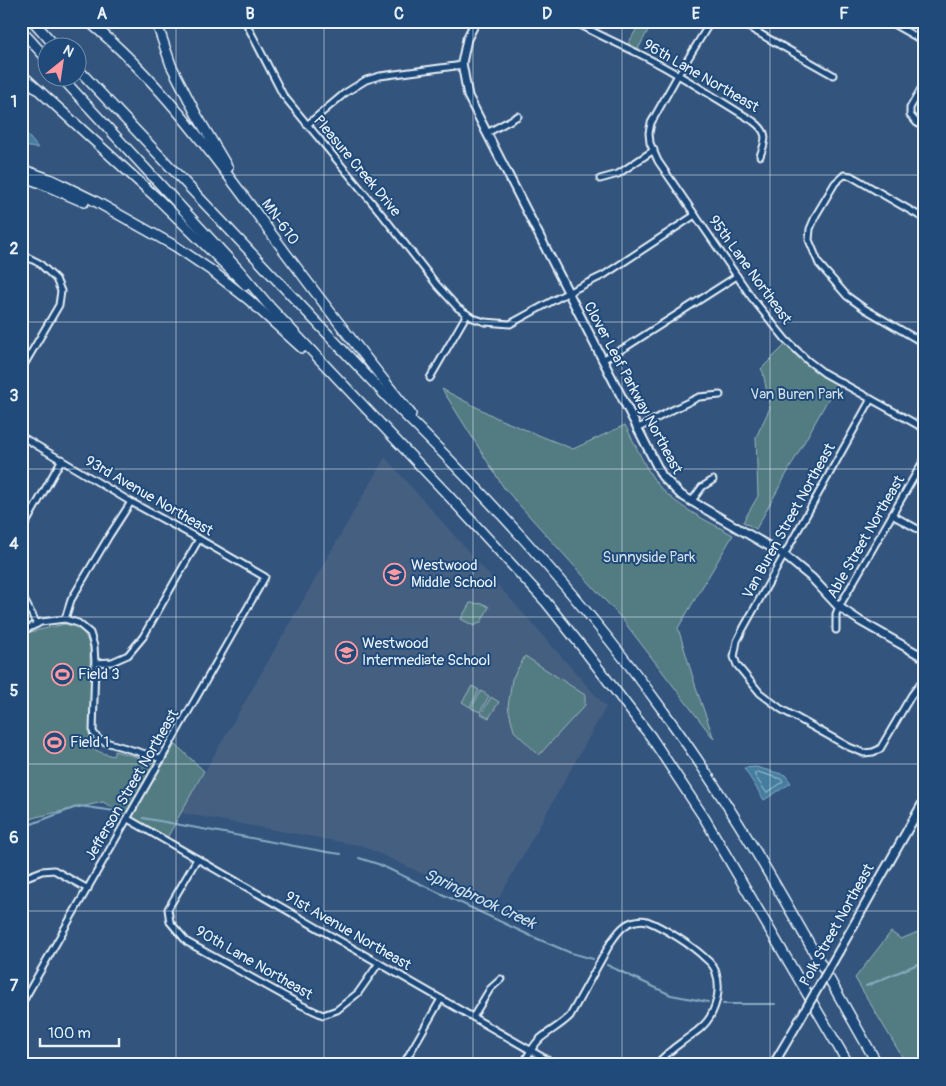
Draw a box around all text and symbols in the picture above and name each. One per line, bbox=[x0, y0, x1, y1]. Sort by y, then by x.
text: A bbox=[97, 4, 108, 24]
text: B bbox=[245, 4, 255, 24]
text: C bbox=[394, 4, 404, 24]
text: D bbox=[542, 4, 552, 24]
text: E bbox=[692, 4, 701, 24]
text: F bbox=[839, 4, 849, 24]
street label: 96th Lane Northeast bbox=[640, 35, 763, 117]
north arrow bbox=[38, 38, 88, 88]
text: N bbox=[60, 41, 77, 61]
text: 1 bbox=[11, 92, 17, 112]
street label: Pleasure Creek Drive bbox=[309, 111, 405, 221]
street label: MN-610 bbox=[257, 195, 303, 249]
street label: 95th Lane Northeast bbox=[704, 212, 796, 329]
text: 2 bbox=[10, 239, 19, 259]
street label: Clover Leaf Parkway Northeast bbox=[579, 299, 687, 478]
park label: Van Buren Park bbox=[750, 385, 844, 404]
text: 3 bbox=[10, 386, 19, 406]
street label: Van Buren Street Northeast bbox=[738, 439, 840, 602]
street label: 93rd Avenue Northeast bbox=[82, 452, 217, 541]
street label: Able Street Northeast bbox=[823, 471, 909, 602]
text: 4 bbox=[9, 534, 19, 554]
park label: Sunnyside Park bbox=[602, 548, 696, 567]
place label: Westwood Middle School bbox=[411, 556, 496, 592]
school or university icon: Westwood Middle School bbox=[383, 562, 407, 586]
place label: Westwood Intermediate School bbox=[362, 634, 490, 670]
school or university icon: Westwood Intermediate School bbox=[334, 640, 358, 664]
sports icon: Field 3 bbox=[50, 662, 74, 686]
place label: Field 3 bbox=[78, 665, 120, 684]
text: 5 bbox=[10, 681, 19, 701]
street label: Jefferson Street Northeast bbox=[81, 705, 183, 864]
sports icon: Field 1 bbox=[42, 730, 66, 754]
place label: Field 1 bbox=[70, 733, 109, 752]
text: 6 bbox=[9, 828, 19, 848]
street label: Polk Street Northeast bbox=[795, 860, 879, 990]
water label: Springbrook Creek bbox=[421, 864, 540, 934]
street label: 91st Avenue Northeast bbox=[281, 887, 415, 975]
street label: 90th Lane Northeast bbox=[192, 922, 317, 1005]
text: 7 bbox=[10, 976, 19, 996]
scale bar bbox=[40, 1016, 119, 1048]
text: 100 m bbox=[48, 1024, 91, 1043]

